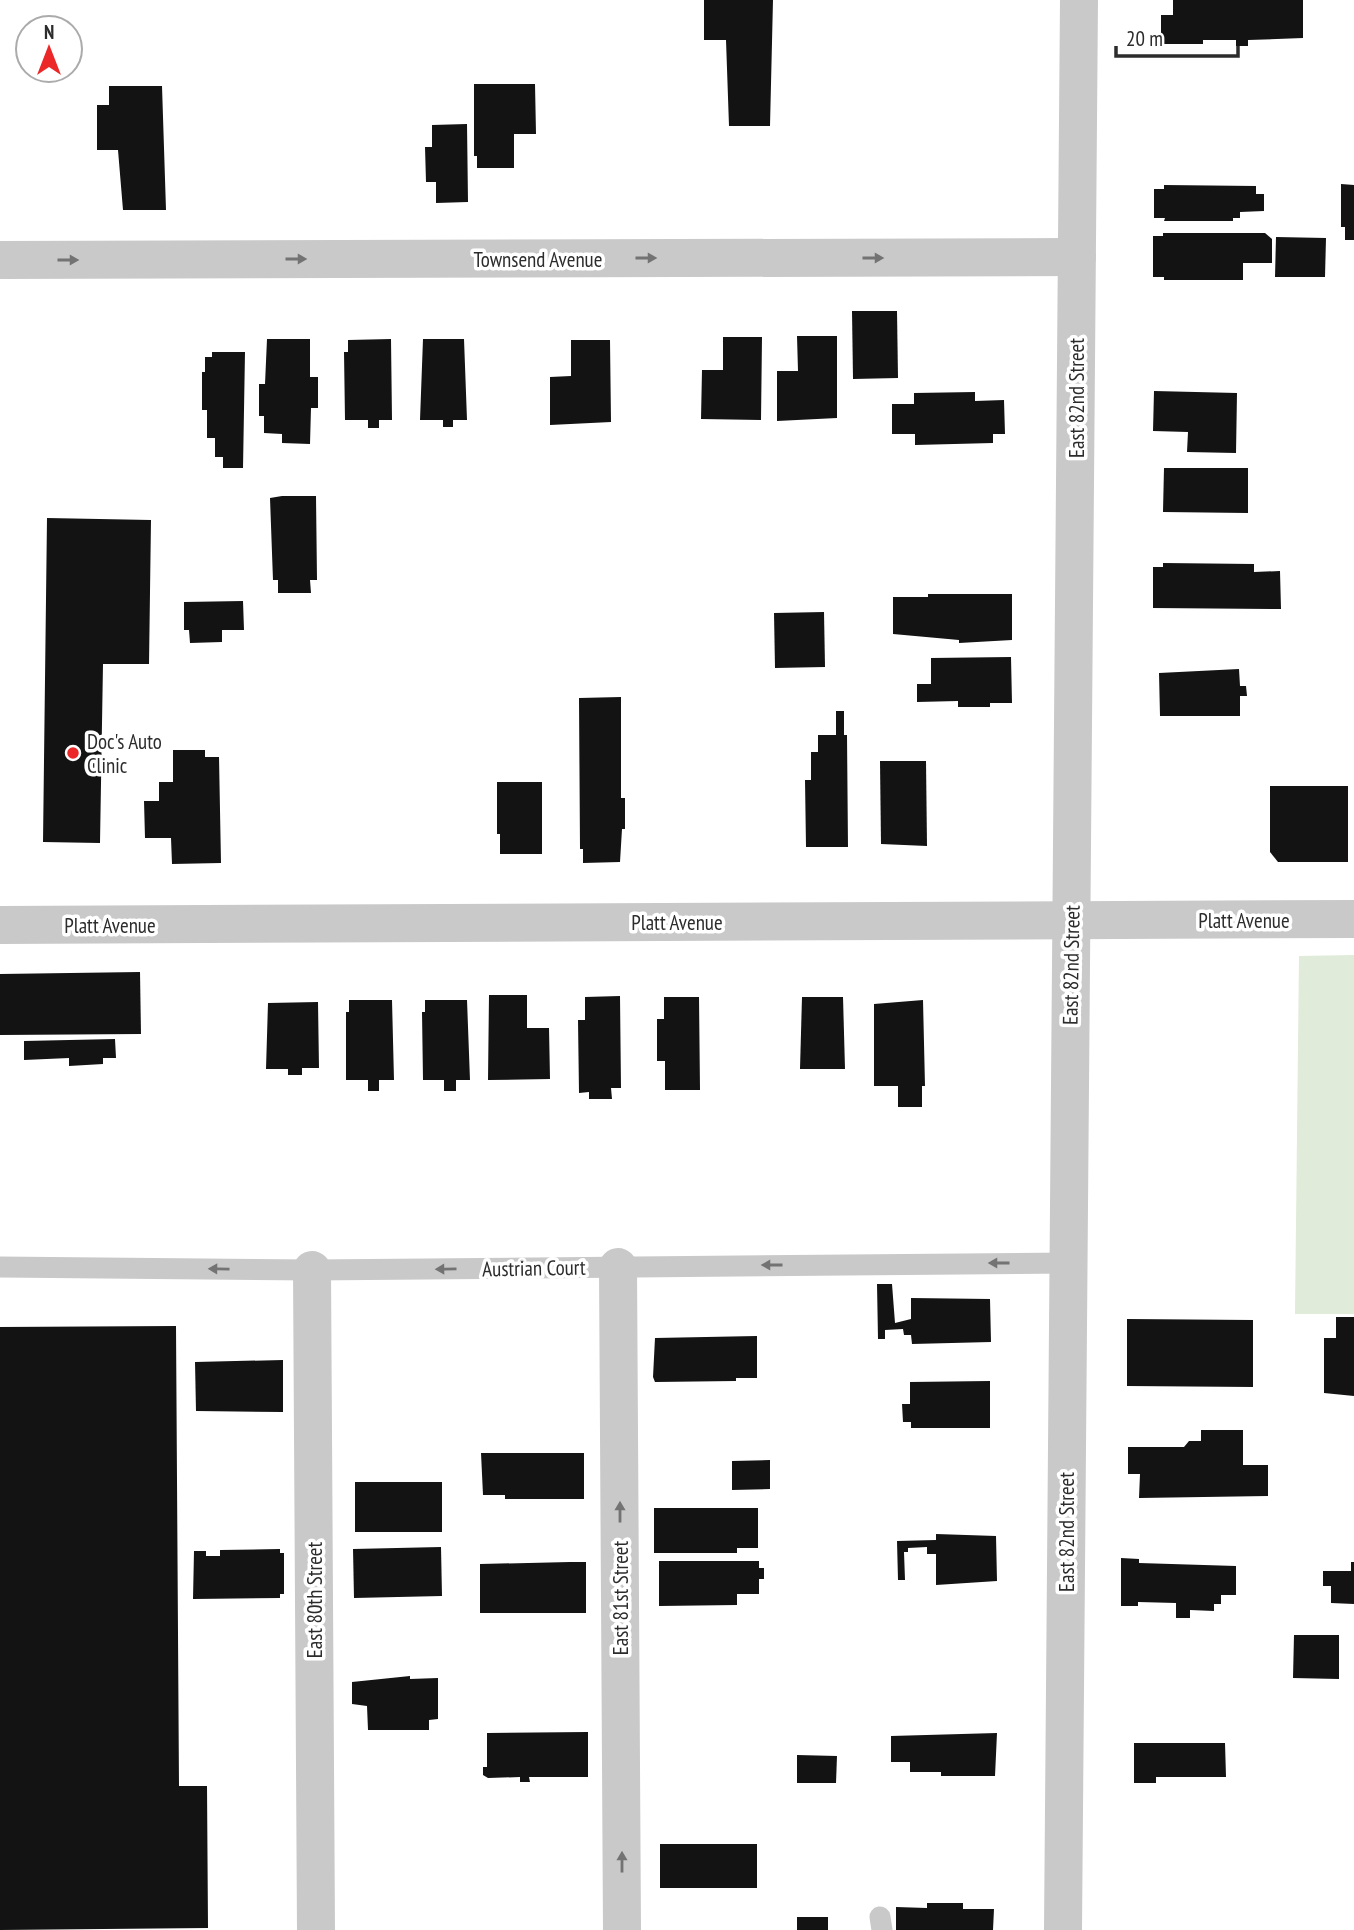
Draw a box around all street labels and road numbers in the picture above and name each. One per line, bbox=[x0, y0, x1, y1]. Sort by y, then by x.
street label: Townsend Avenue bbox=[474, 246, 602, 273]
street label: East 82nd Street bbox=[1063, 338, 1090, 458]
street label: East 82nd Street bbox=[1056, 905, 1086, 1025]
street label: Platt Avenue bbox=[1198, 907, 1290, 934]
street label: Platt Avenue bbox=[631, 909, 723, 936]
street label: Platt Avenue bbox=[64, 912, 156, 939]
street label: Austrian Court bbox=[482, 1254, 586, 1282]
street label: East 82nd Street bbox=[1053, 1472, 1080, 1592]
street label: East 80th Street bbox=[301, 1541, 328, 1658]
street label: East 81st Street bbox=[607, 1541, 634, 1655]

